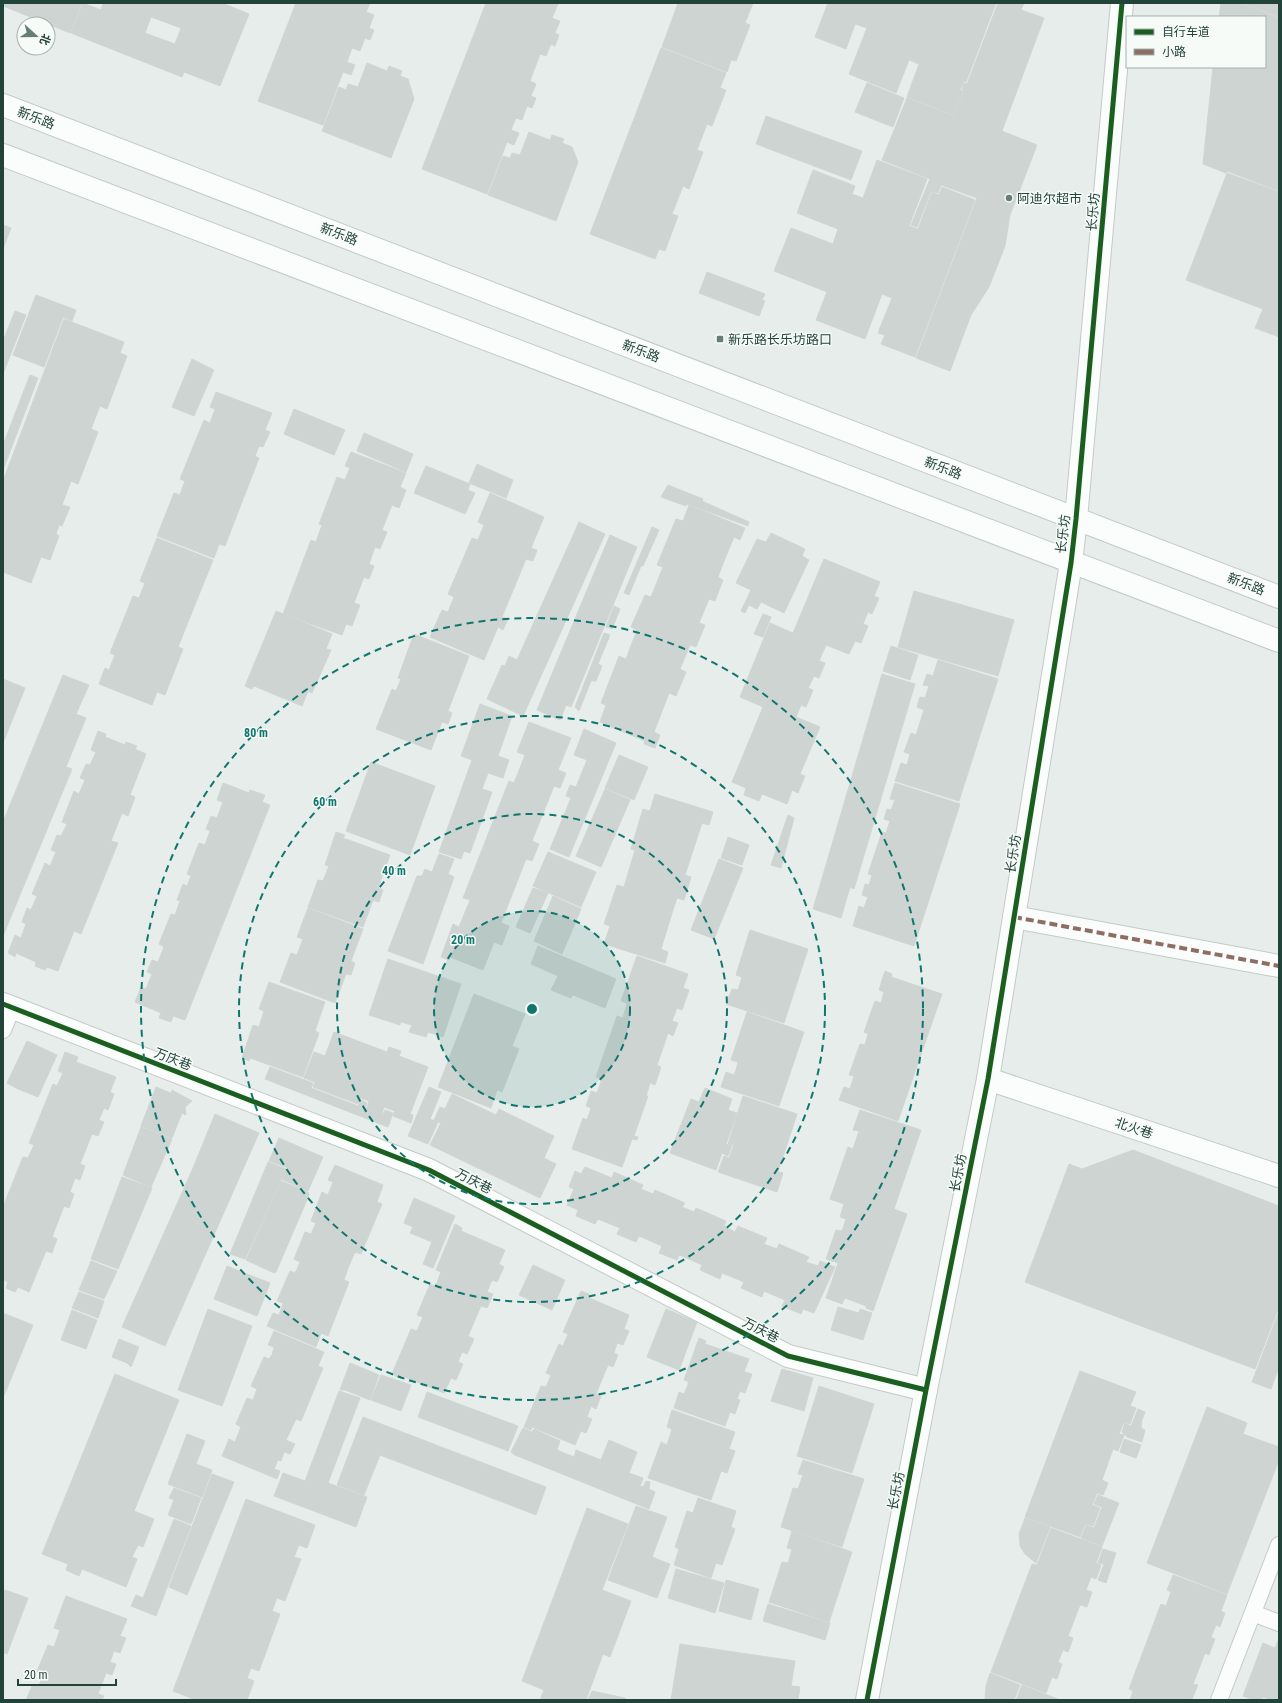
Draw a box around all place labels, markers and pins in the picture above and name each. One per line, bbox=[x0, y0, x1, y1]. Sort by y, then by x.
place label: 阿迪尔超市 bbox=[1017, 191, 1082, 206]
marker: 阿迪尔超市 bbox=[1004, 193, 1014, 203]
place label: 新乐路长乐坊路口 bbox=[728, 332, 832, 347]
marker: 新乐路长乐坊路口 bbox=[715, 334, 725, 344]
centre of rings bbox=[525, 1002, 539, 1016]

